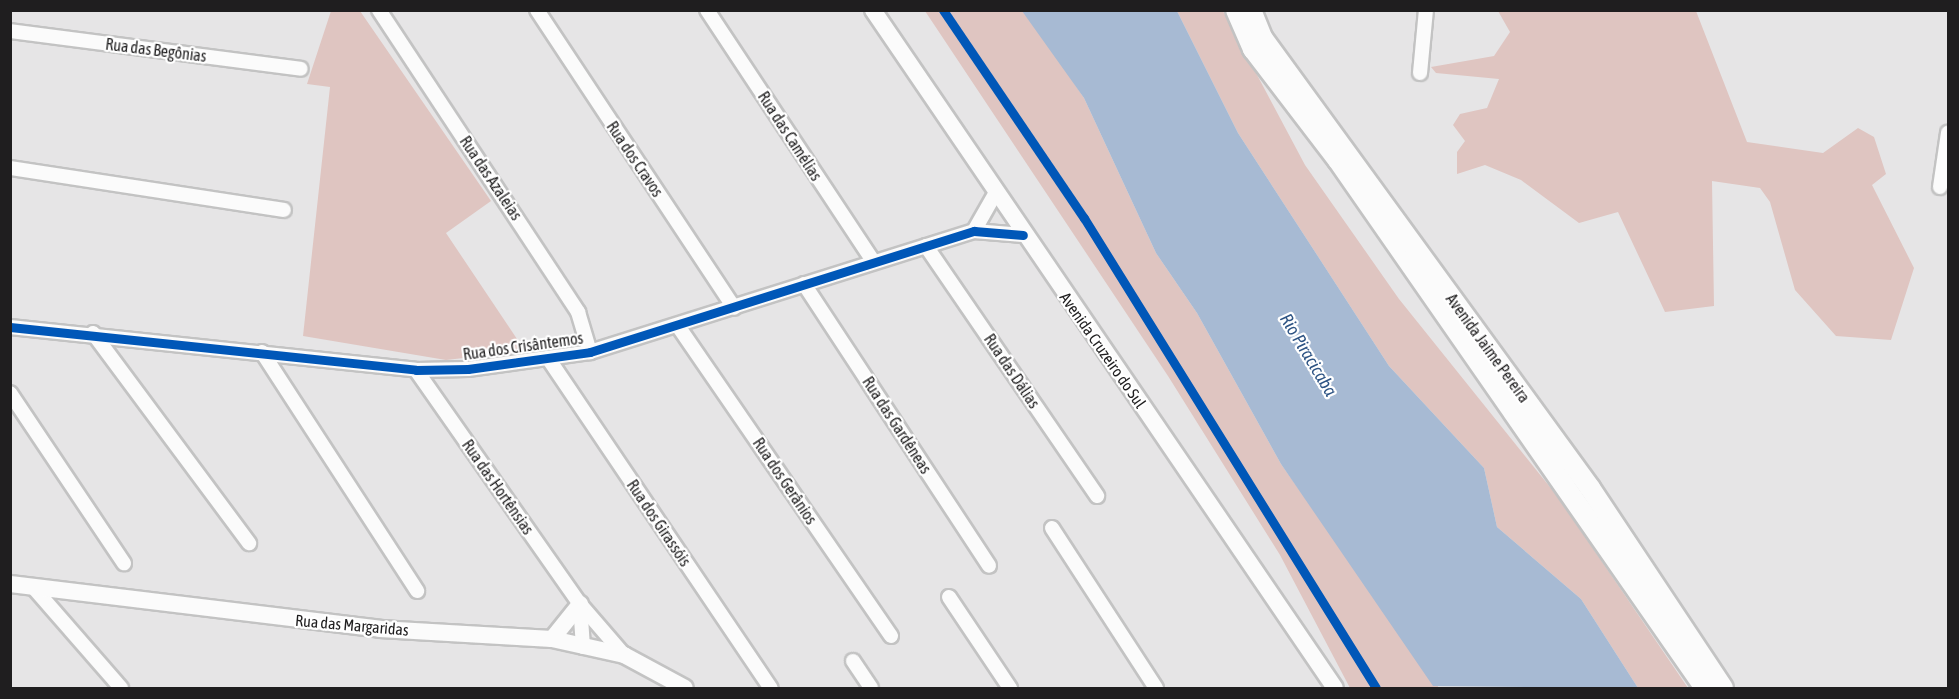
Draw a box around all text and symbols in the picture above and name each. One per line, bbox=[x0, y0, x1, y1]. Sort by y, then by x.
street label: Rua das Begônias bbox=[104, 34, 208, 66]
street label: Rua das Camélias bbox=[754, 88, 826, 184]
street label: Rua dos Cravos bbox=[603, 118, 667, 200]
street label: Rua das Azaleias bbox=[456, 132, 526, 224]
street label: Avenida Cruzeiro do Sul bbox=[1056, 288, 1150, 412]
street label: Avenida Jaime Pereira bbox=[1442, 290, 1534, 406]
water label: Rio Piracicaba bbox=[1275, 310, 1341, 400]
street label: Rua dos Crisântemos bbox=[462, 328, 584, 364]
street label: Rua das Dálias bbox=[980, 330, 1044, 412]
street label: Rua das Gardêneas bbox=[858, 373, 936, 477]
street label: Rua dos Gerânios bbox=[749, 434, 821, 528]
street label: Rua das Hortênsias bbox=[458, 436, 538, 538]
street label: Rua dos Girassóis bbox=[623, 476, 695, 570]
street label: Rua das Margaridas bbox=[295, 610, 409, 640]

